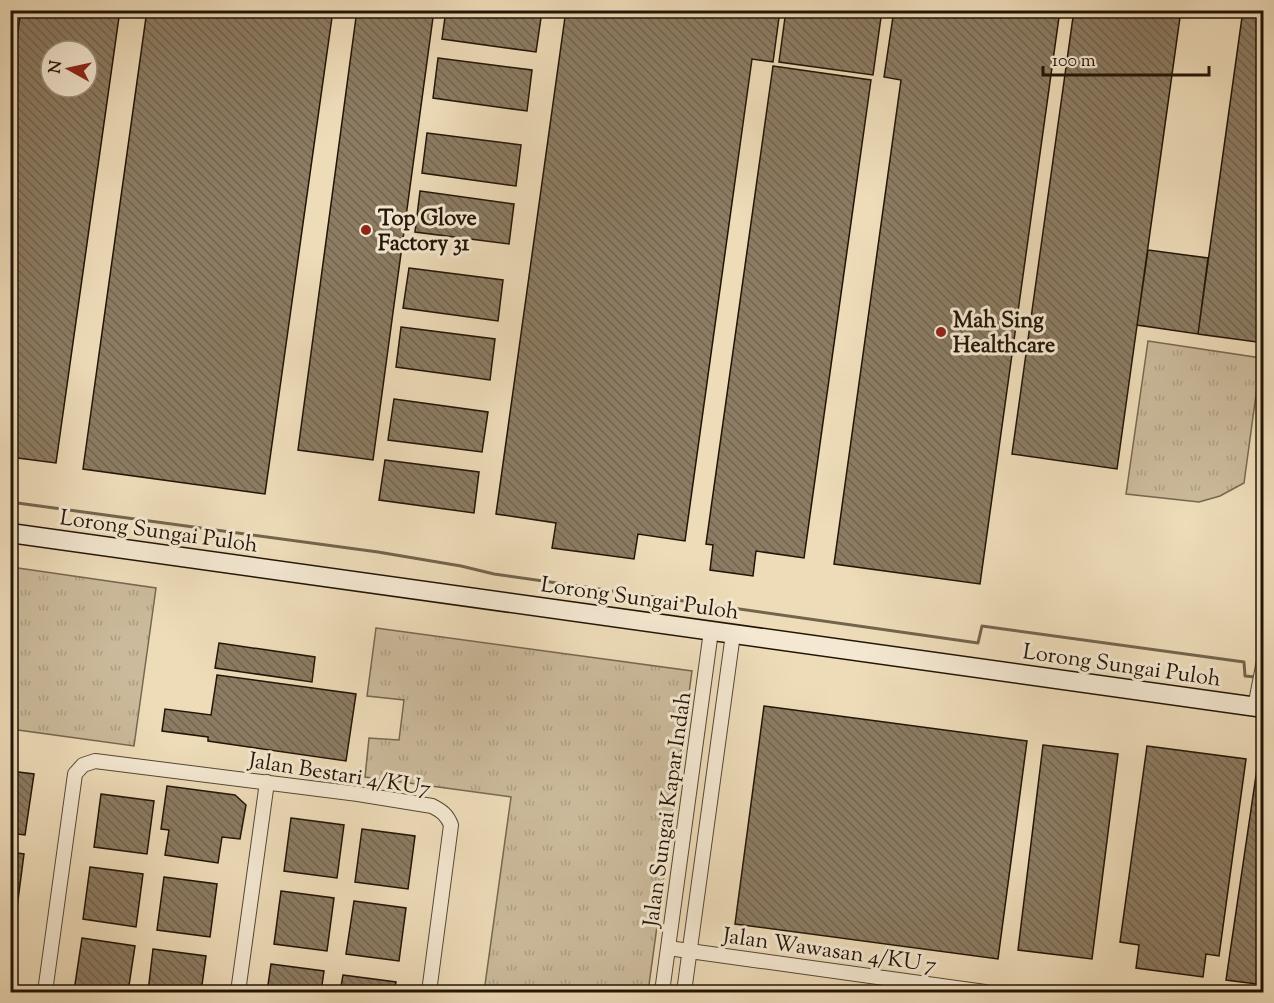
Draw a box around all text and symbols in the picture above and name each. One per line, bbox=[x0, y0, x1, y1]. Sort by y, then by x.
north arrow bbox=[39, 39, 99, 99]
scale bar bbox=[1043, 39, 1210, 77]
text: 100 m bbox=[1052, 49, 1096, 75]
text: N bbox=[44, 59, 69, 75]
place label: Top Glove Factory 31 bbox=[378, 204, 477, 261]
marker: Top Glove Factory 31 bbox=[359, 223, 373, 237]
place label: Mah Sing Healthcare bbox=[953, 306, 1055, 363]
marker: Mah Sing Healthcare bbox=[934, 325, 948, 339]
street label: Lorong Sungai Puloh bbox=[57, 503, 260, 563]
street label: Lorong Sungai Puloh bbox=[538, 570, 741, 630]
street label: Lorong Sungai Puloh bbox=[1020, 637, 1223, 697]
street label: Jalan Sungai Kapar Indah bbox=[636, 690, 701, 930]
street label: Jalan Bestari 4/KU7 bbox=[245, 746, 433, 806]
street label: Jalan Wawasan 4/KU 7 bbox=[720, 921, 938, 983]

